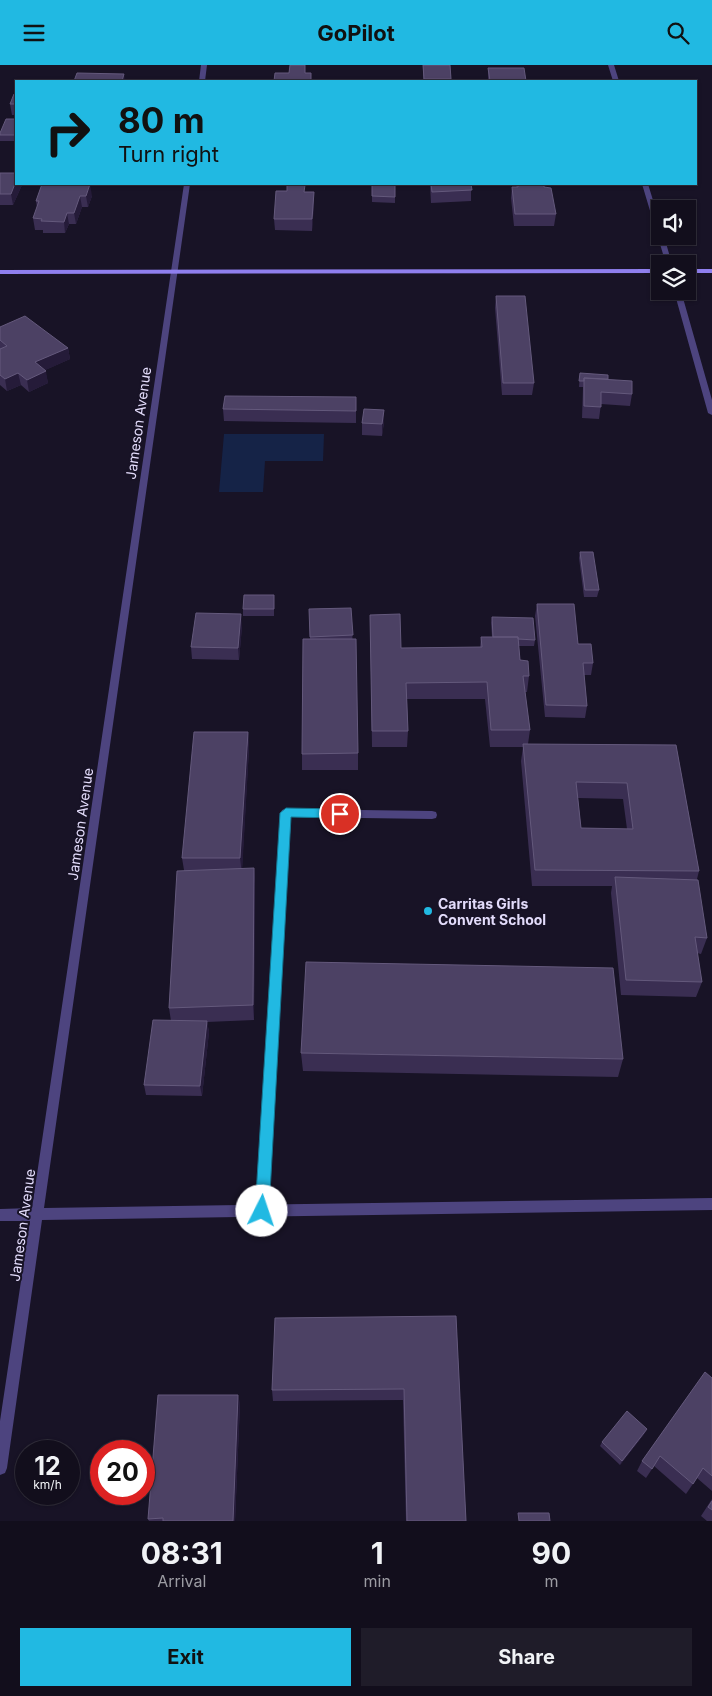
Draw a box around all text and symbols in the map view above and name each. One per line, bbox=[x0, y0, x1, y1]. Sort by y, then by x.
icon: menu bbox=[20, 19, 48, 47]
icon: search bbox=[664, 19, 692, 47]
text: GoPilot bbox=[317, 20, 395, 46]
text: 80 m bbox=[118, 99, 205, 141]
icon: right bbox=[35, 100, 100, 165]
text: Turn right bbox=[118, 141, 219, 167]
map controls bbox=[651, 200, 696, 300]
button: sound bbox=[651, 200, 696, 245]
button: layers bbox=[651, 255, 696, 300]
street label: Jameson Avenue bbox=[122, 366, 154, 480]
street label: Jameson Avenue bbox=[64, 767, 96, 881]
pin bbox=[319, 793, 361, 835]
icon: arrive bbox=[326, 800, 354, 828]
place label: Carritas Girls Convent School bbox=[438, 895, 546, 928]
marker: Carritas Girls Convent School bbox=[422, 905, 434, 917]
street label: Jameson Avenue bbox=[6, 1168, 38, 1282]
position arrow bbox=[235, 1184, 287, 1236]
speed limit sign: 20 bbox=[90, 1440, 155, 1505]
text: 12 bbox=[34, 1451, 61, 1481]
text: km/h bbox=[33, 1477, 62, 1492]
text: 08:31 bbox=[141, 1535, 223, 1571]
text: 1 bbox=[371, 1535, 384, 1571]
text: 90 bbox=[532, 1535, 571, 1571]
text: Arrival bbox=[157, 1571, 206, 1591]
text: min bbox=[363, 1571, 391, 1591]
text: m bbox=[544, 1571, 558, 1591]
button: Exit bbox=[20, 1628, 351, 1686]
button: Share bbox=[361, 1628, 692, 1686]

